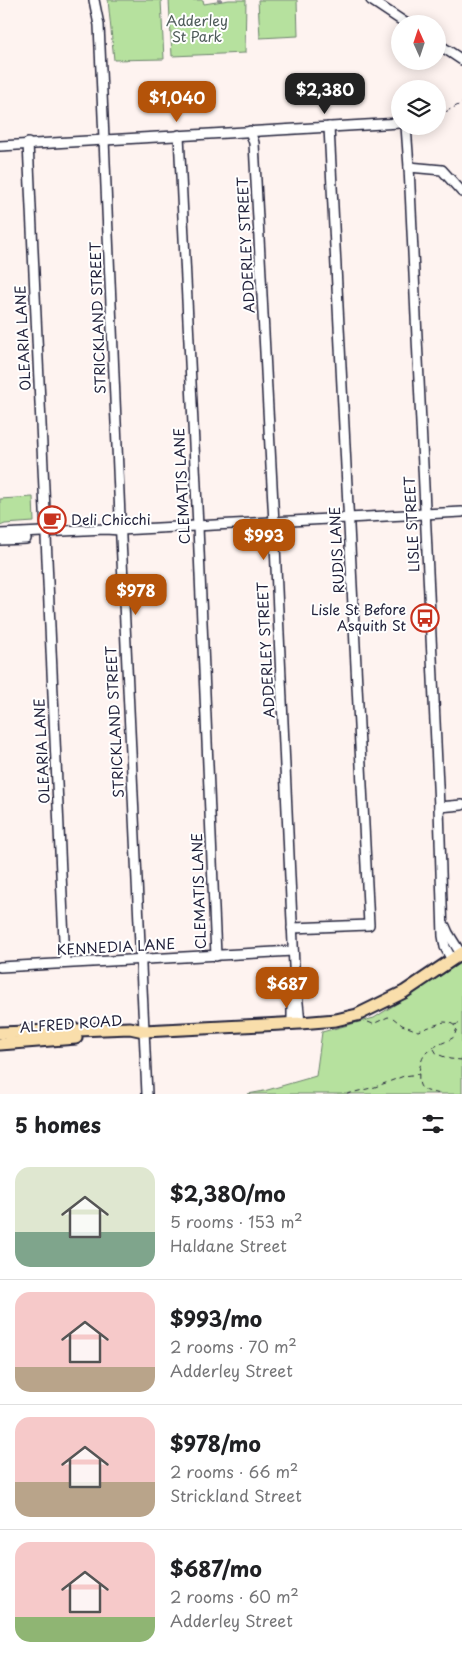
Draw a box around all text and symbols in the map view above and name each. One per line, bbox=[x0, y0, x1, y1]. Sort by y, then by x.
park label: Adderley St Park bbox=[166, 10, 228, 47]
north arrow bbox=[391, 15, 446, 70]
map controls bbox=[391, 15, 446, 135]
pin: $2,380 bbox=[284, 72, 366, 115]
text: $2,380 bbox=[296, 77, 354, 101]
pin: $1,040 bbox=[136, 80, 218, 123]
button: layers bbox=[391, 80, 446, 135]
text: $1,040 bbox=[149, 85, 205, 109]
street label: ADDERLEY STREET bbox=[231, 176, 260, 314]
street label: STRICKLAND STREET bbox=[84, 241, 111, 395]
street label: OLEARIA LANE bbox=[9, 285, 36, 391]
street label: CLEMATIS LANE bbox=[168, 427, 195, 545]
street label: LISLE STREET bbox=[398, 475, 424, 572]
cafe icon: Deli Chicchi bbox=[37, 505, 67, 535]
street label: RUDIS LANE bbox=[324, 506, 349, 594]
place label: Deli Chicchi bbox=[71, 509, 151, 530]
pin: $993 bbox=[234, 518, 294, 561]
text: $993 bbox=[244, 523, 284, 547]
pin: $978 bbox=[106, 574, 166, 616]
text: $978 bbox=[117, 578, 155, 602]
street label: ADDERLEY STREET bbox=[251, 581, 280, 719]
place label: Lisle St Before Asquith St bbox=[311, 599, 406, 636]
bus stop icon: Lisle St Before Asquith St bbox=[410, 603, 440, 633]
street label: STRICKLAND STREET bbox=[100, 645, 129, 799]
street label: OLEARIA LANE bbox=[28, 698, 55, 804]
street label: CLEMATIS LANE bbox=[186, 832, 211, 950]
street label: KENNEDIA LANE bbox=[56, 933, 176, 960]
pin: $687 bbox=[257, 966, 317, 1009]
text: $687 bbox=[267, 971, 307, 995]
street label: ALFRED ROAD bbox=[19, 1009, 123, 1038]
text: 5 homes bbox=[15, 1108, 101, 1140]
icon: filters bbox=[419, 1110, 447, 1138]
text: $2,380/mo bbox=[170, 1177, 286, 1209]
icon: home bbox=[55, 1187, 115, 1247]
text: 5 rooms · 153 m² bbox=[170, 1209, 303, 1233]
text: Haldane Street bbox=[170, 1233, 287, 1257]
text: $993/mo bbox=[170, 1302, 262, 1334]
icon: home bbox=[55, 1312, 115, 1372]
text: 2 rooms · 70 m² bbox=[170, 1334, 297, 1358]
text: Adderley Street bbox=[170, 1358, 293, 1382]
text: $978/mo bbox=[170, 1427, 261, 1459]
icon: home bbox=[55, 1437, 115, 1497]
text: 2 rooms · 66 m² bbox=[170, 1459, 298, 1483]
text: Strickland Street bbox=[170, 1483, 302, 1507]
text: $687/mo bbox=[170, 1552, 262, 1584]
icon: home bbox=[55, 1562, 115, 1622]
text: 2 rooms · 60 m² bbox=[170, 1584, 299, 1608]
text: Adderley Street bbox=[170, 1608, 293, 1632]

